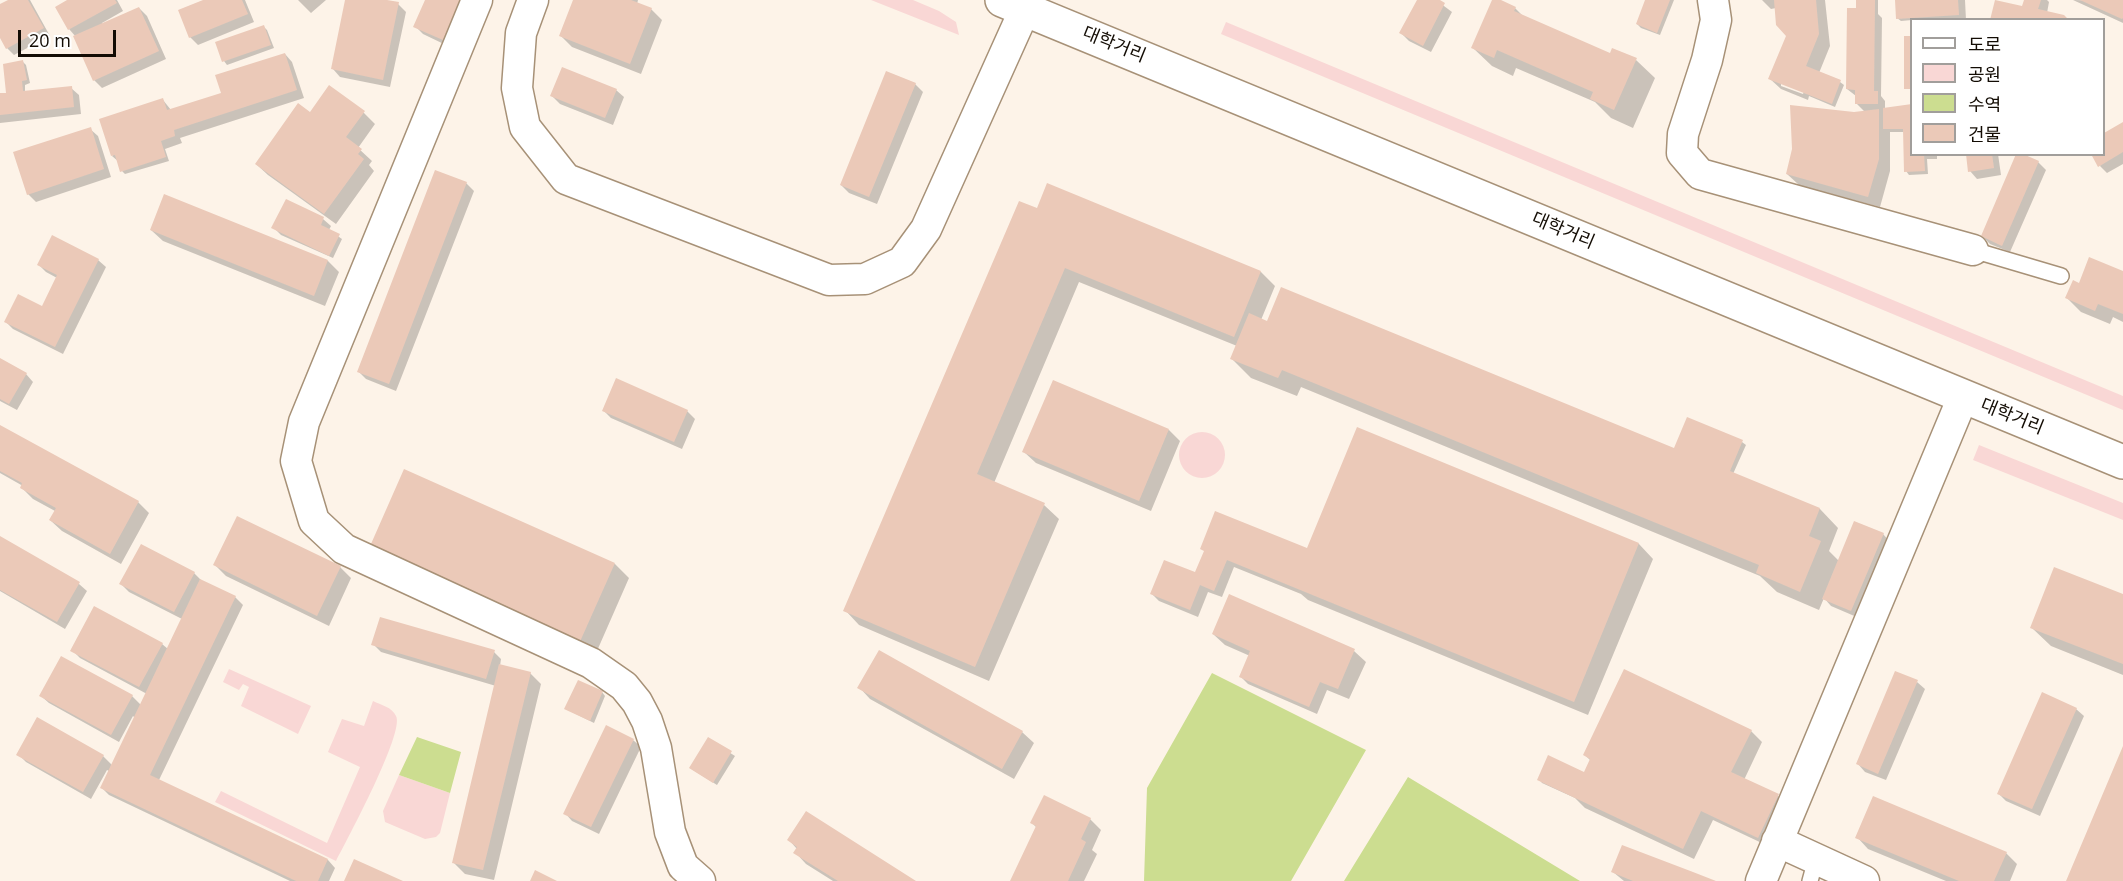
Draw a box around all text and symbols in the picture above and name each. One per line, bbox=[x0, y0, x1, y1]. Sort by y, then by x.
scale bar bbox=[21, 18, 118, 56]
legend bbox=[1910, 18, 2105, 156]
street label: 대학거리 bbox=[1079, 23, 1149, 67]
text: 20 m bbox=[29, 28, 71, 52]
text: 도로 bbox=[1968, 32, 2001, 56]
text: 공원 bbox=[1968, 62, 2001, 86]
text: 수역 bbox=[1968, 92, 2001, 116]
text: 건물 bbox=[1968, 122, 2001, 146]
street label: 대학거리 bbox=[1528, 208, 1598, 254]
street label: 대학거리 bbox=[1977, 395, 2047, 439]

